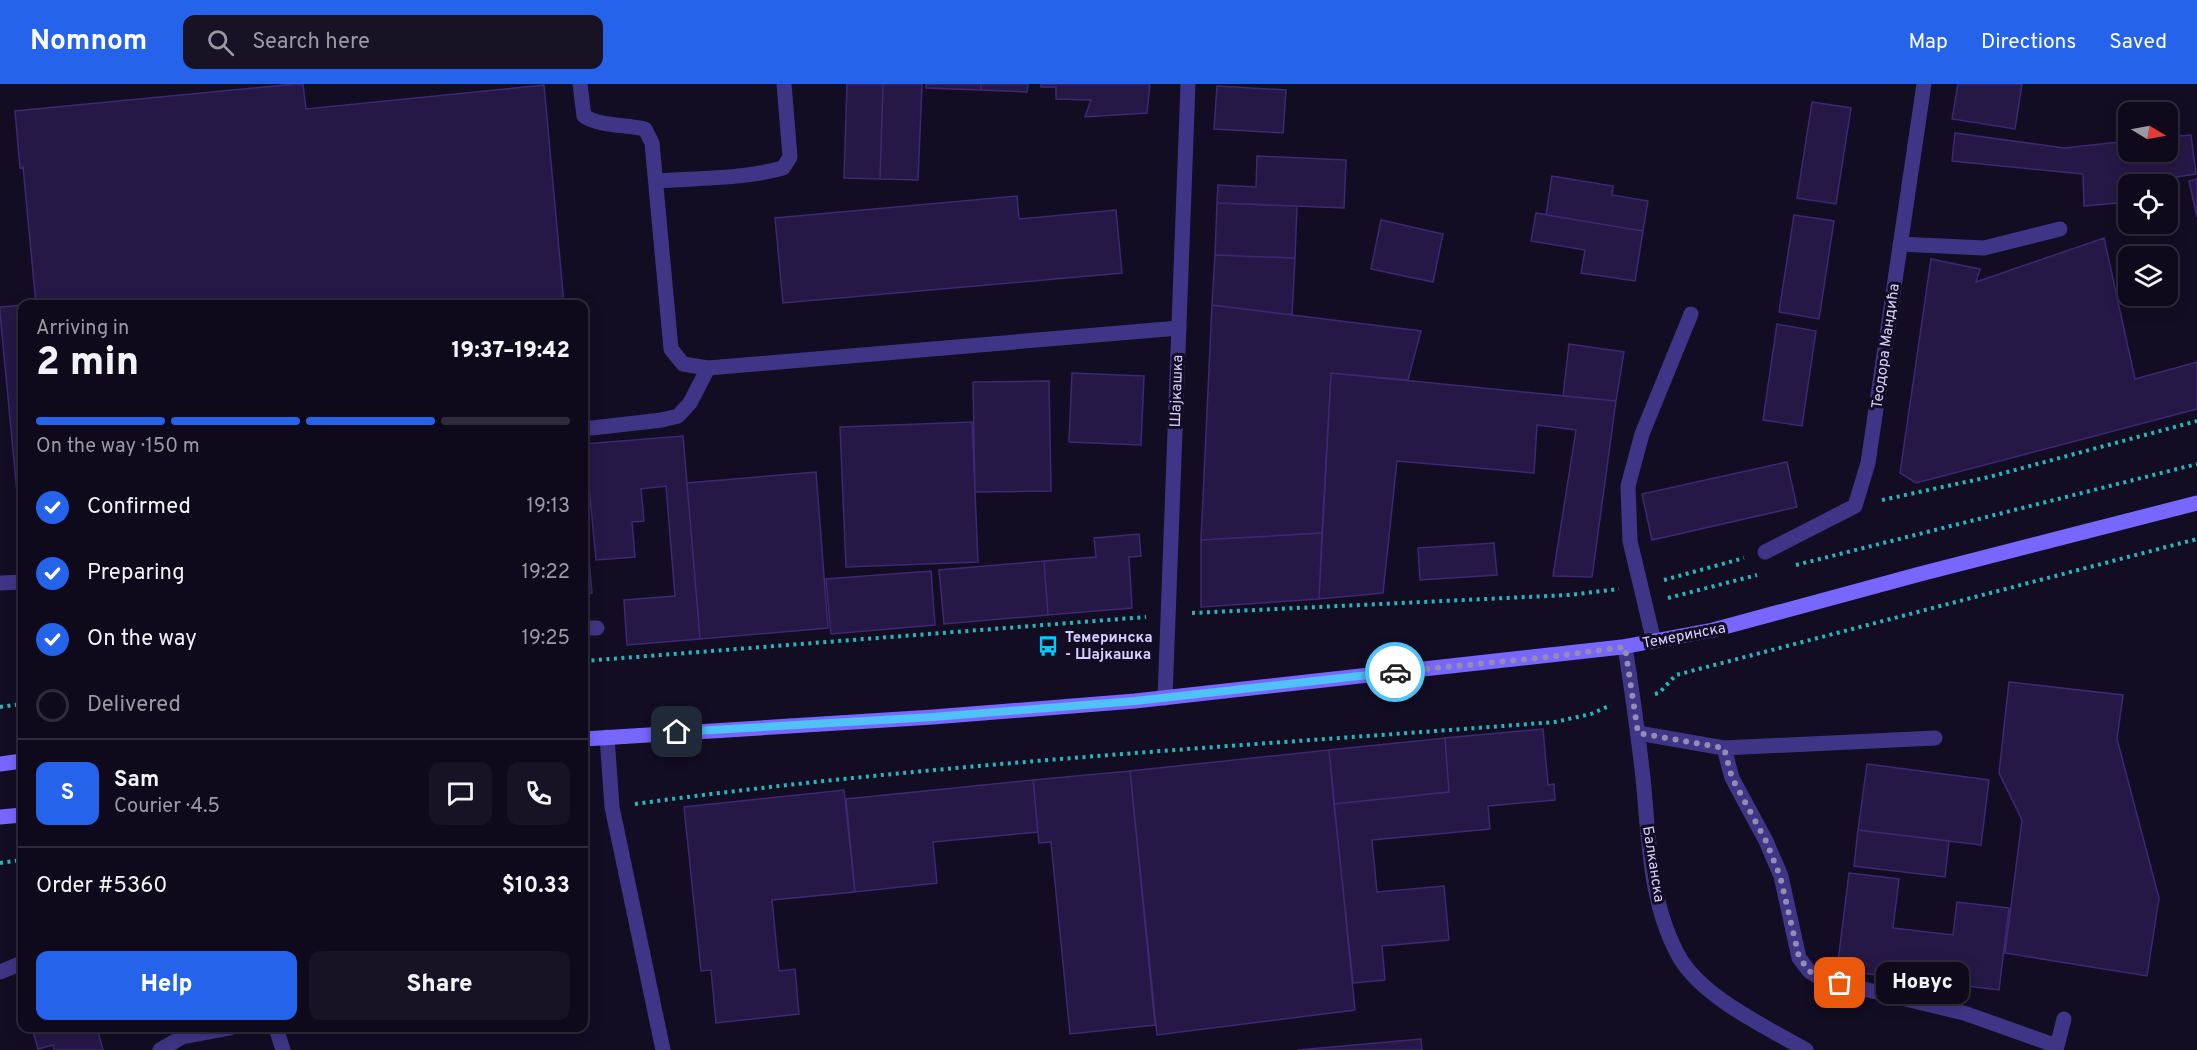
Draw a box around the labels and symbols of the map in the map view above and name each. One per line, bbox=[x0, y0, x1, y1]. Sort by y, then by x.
north arrow bbox=[2118, 102, 2178, 162]
street label: Теодора Мандића bbox=[1868, 282, 1905, 410]
street label: Шајкашка bbox=[1167, 354, 1188, 428]
street label: Темеринска bbox=[1641, 619, 1727, 654]
place label: Темеринска - Шајкашка bbox=[1065, 629, 1153, 665]
bus stop icon: Темеринска - Шајкашка bbox=[1036, 634, 1060, 658]
courier bbox=[1365, 642, 1425, 702]
pin bbox=[651, 706, 702, 757]
street label: Балканска bbox=[1637, 825, 1668, 904]
pin bbox=[1814, 957, 1865, 1008]
callout: Новус bbox=[1876, 962, 1969, 1004]

